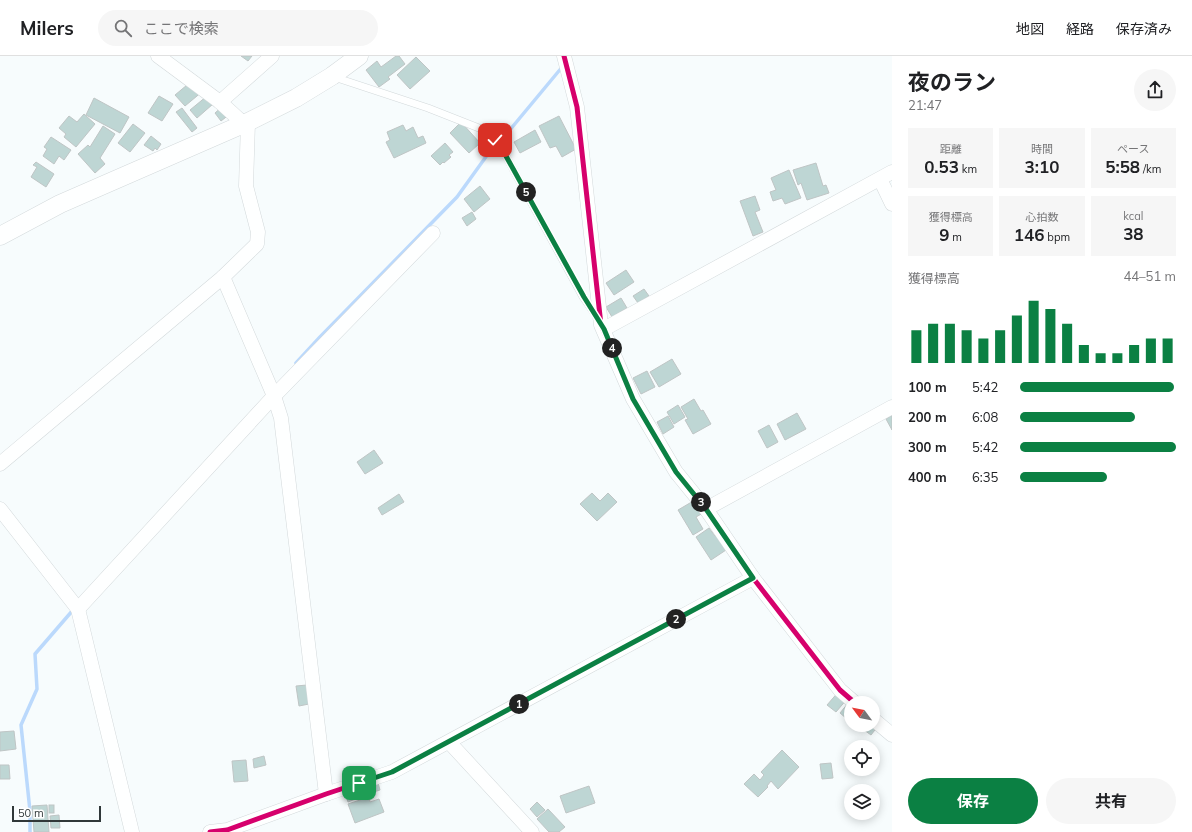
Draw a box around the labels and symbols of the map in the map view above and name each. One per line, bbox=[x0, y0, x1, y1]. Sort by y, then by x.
pin bbox=[478, 123, 512, 157]
pin: 5 bbox=[516, 182, 536, 202]
pin: 4 bbox=[602, 338, 622, 358]
pin: 3 bbox=[691, 492, 711, 512]
pin: 2 bbox=[666, 609, 686, 629]
pin: 1 bbox=[509, 694, 529, 714]
north arrow bbox=[844, 696, 880, 732]
pin bbox=[342, 766, 376, 800]
scale bar bbox=[12, 804, 101, 823]

